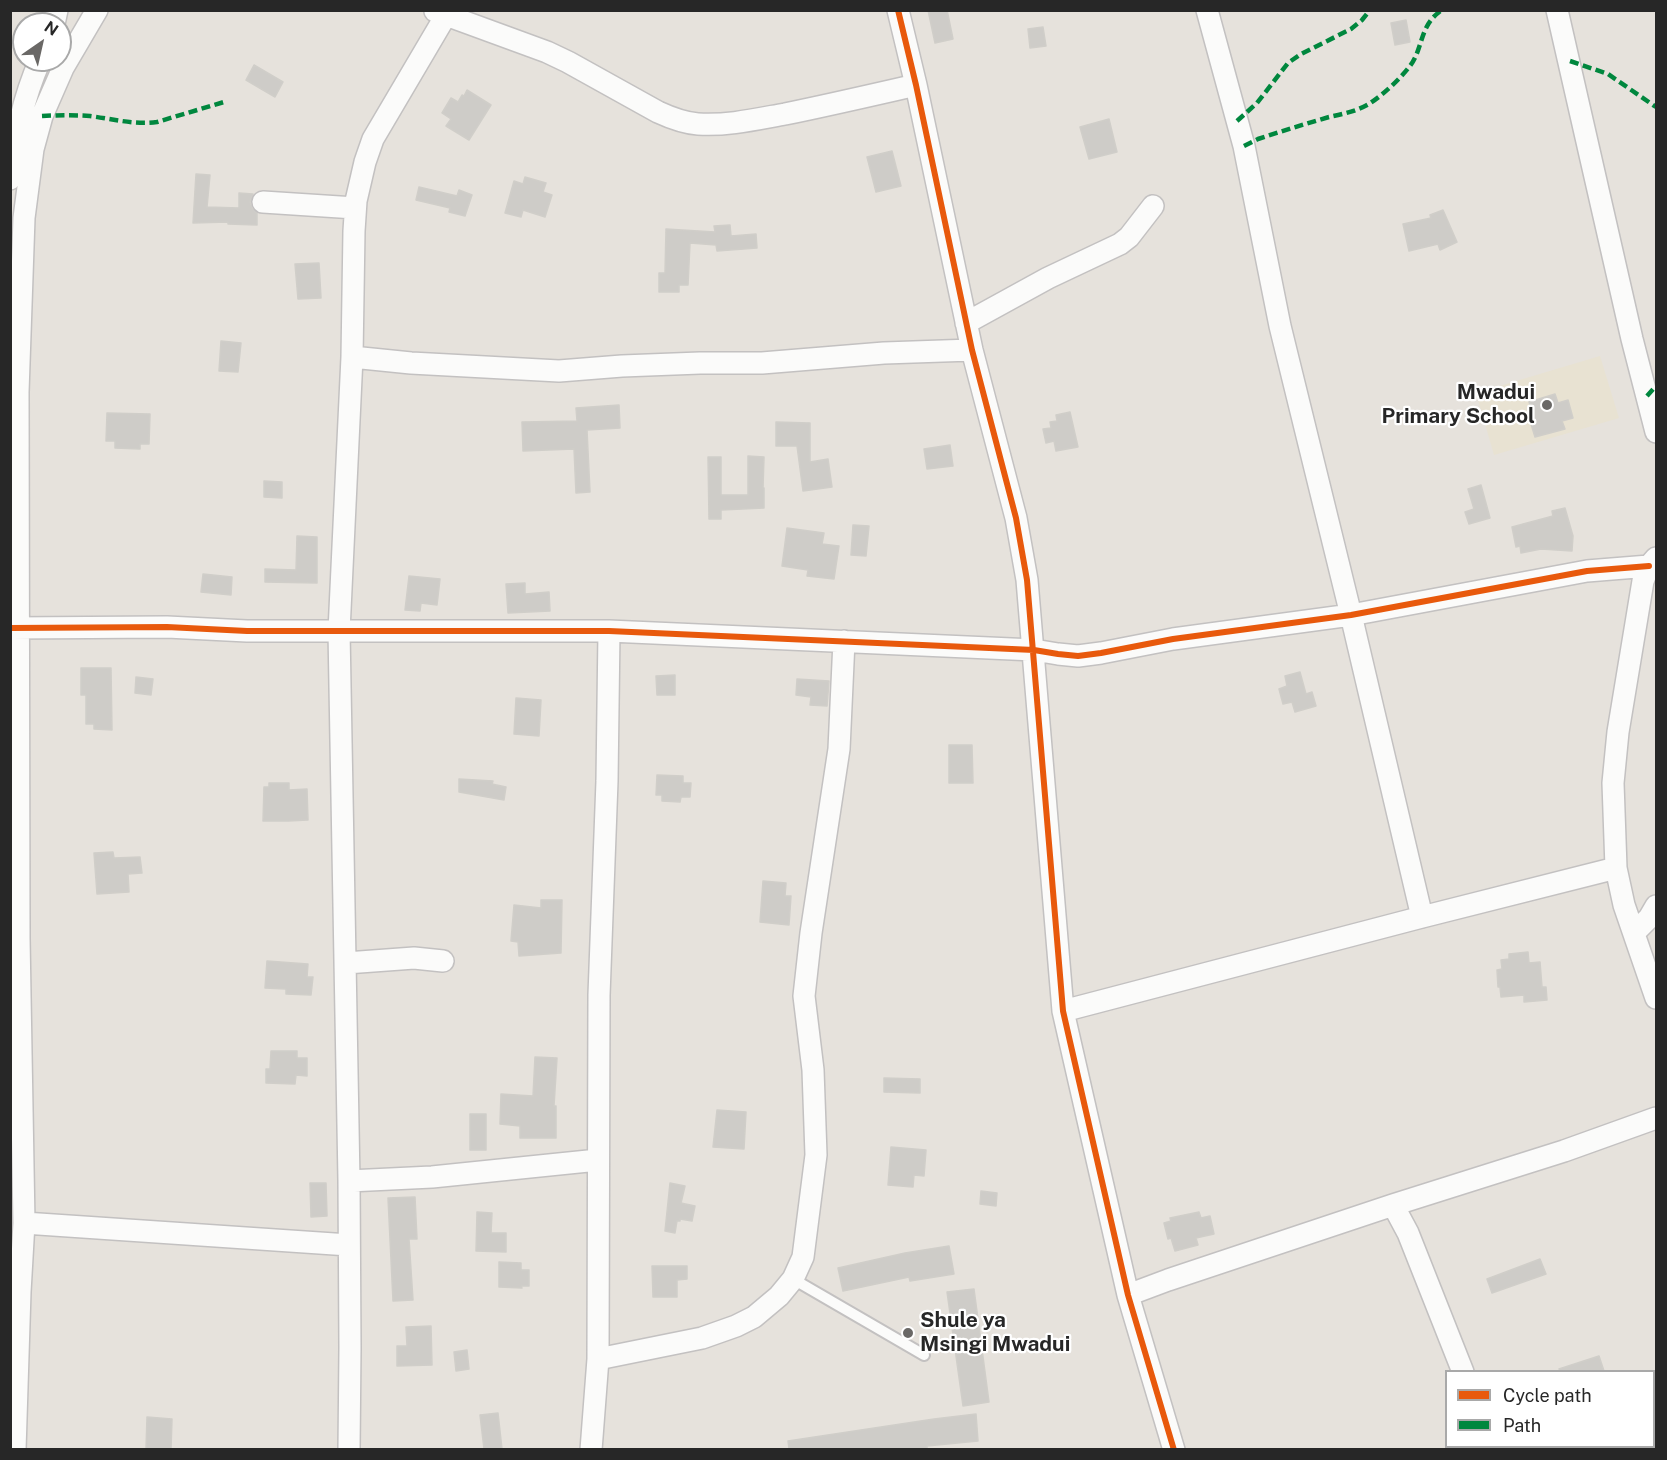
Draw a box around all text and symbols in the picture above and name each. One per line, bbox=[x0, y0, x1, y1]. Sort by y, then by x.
north arrow bbox=[12, 12, 72, 72]
text: N bbox=[41, 17, 62, 40]
place label: Mwadui Primary School bbox=[1382, 380, 1535, 430]
marker: Mwadui Primary School bbox=[1540, 398, 1554, 412]
place label: Shule ya Msingi Mwadui bbox=[920, 1308, 1070, 1358]
marker: Shule ya Msingi Mwadui bbox=[901, 1326, 915, 1340]
legend bbox=[1445, 1370, 1655, 1448]
text: Cycle path bbox=[1503, 1385, 1592, 1406]
text: Path bbox=[1503, 1415, 1541, 1436]

